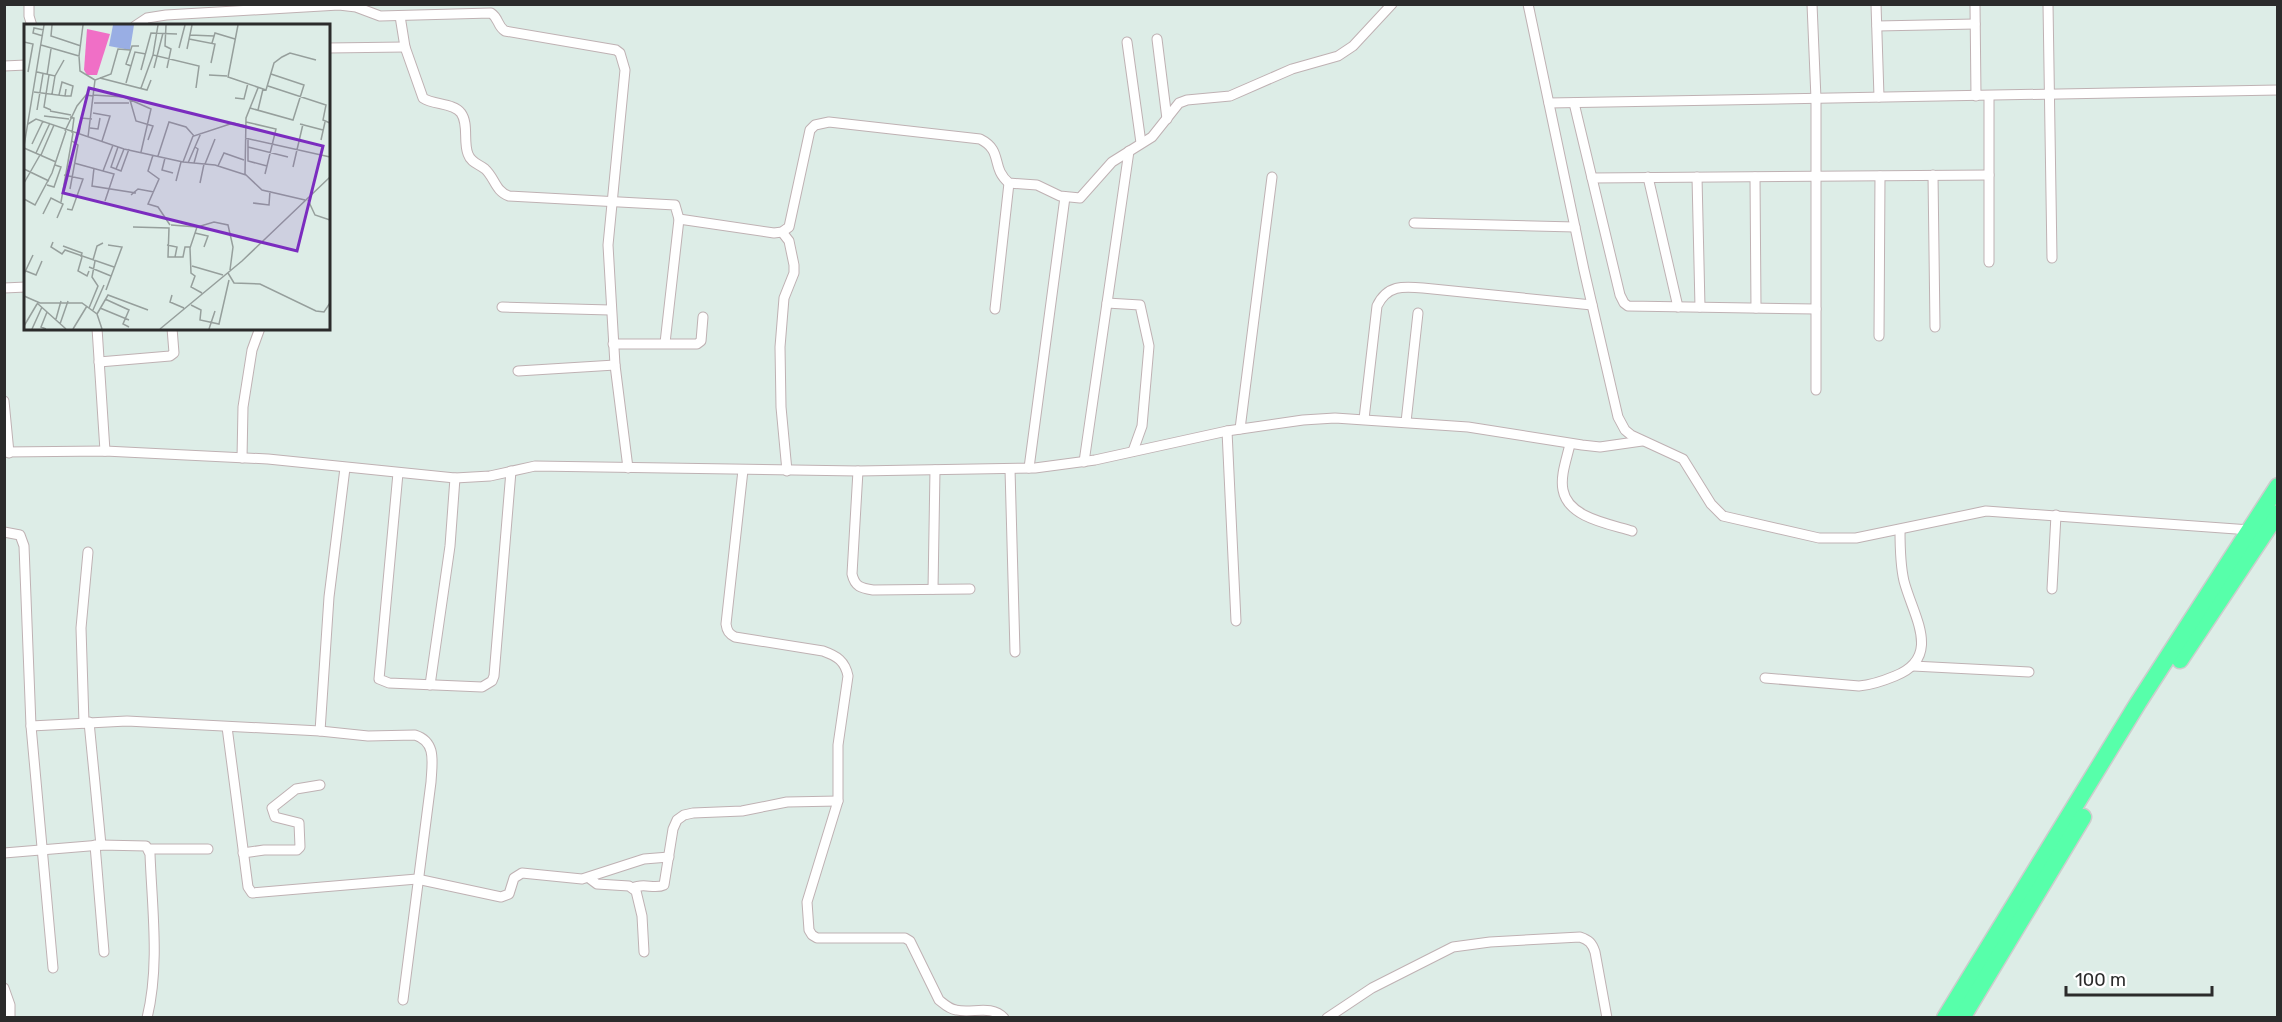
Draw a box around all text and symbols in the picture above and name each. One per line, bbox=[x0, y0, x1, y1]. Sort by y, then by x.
inset map bbox=[24, 24, 330, 330]
scale bar bbox=[2066, 959, 2212, 997]
text: 100 m bbox=[2075, 969, 2126, 991]

